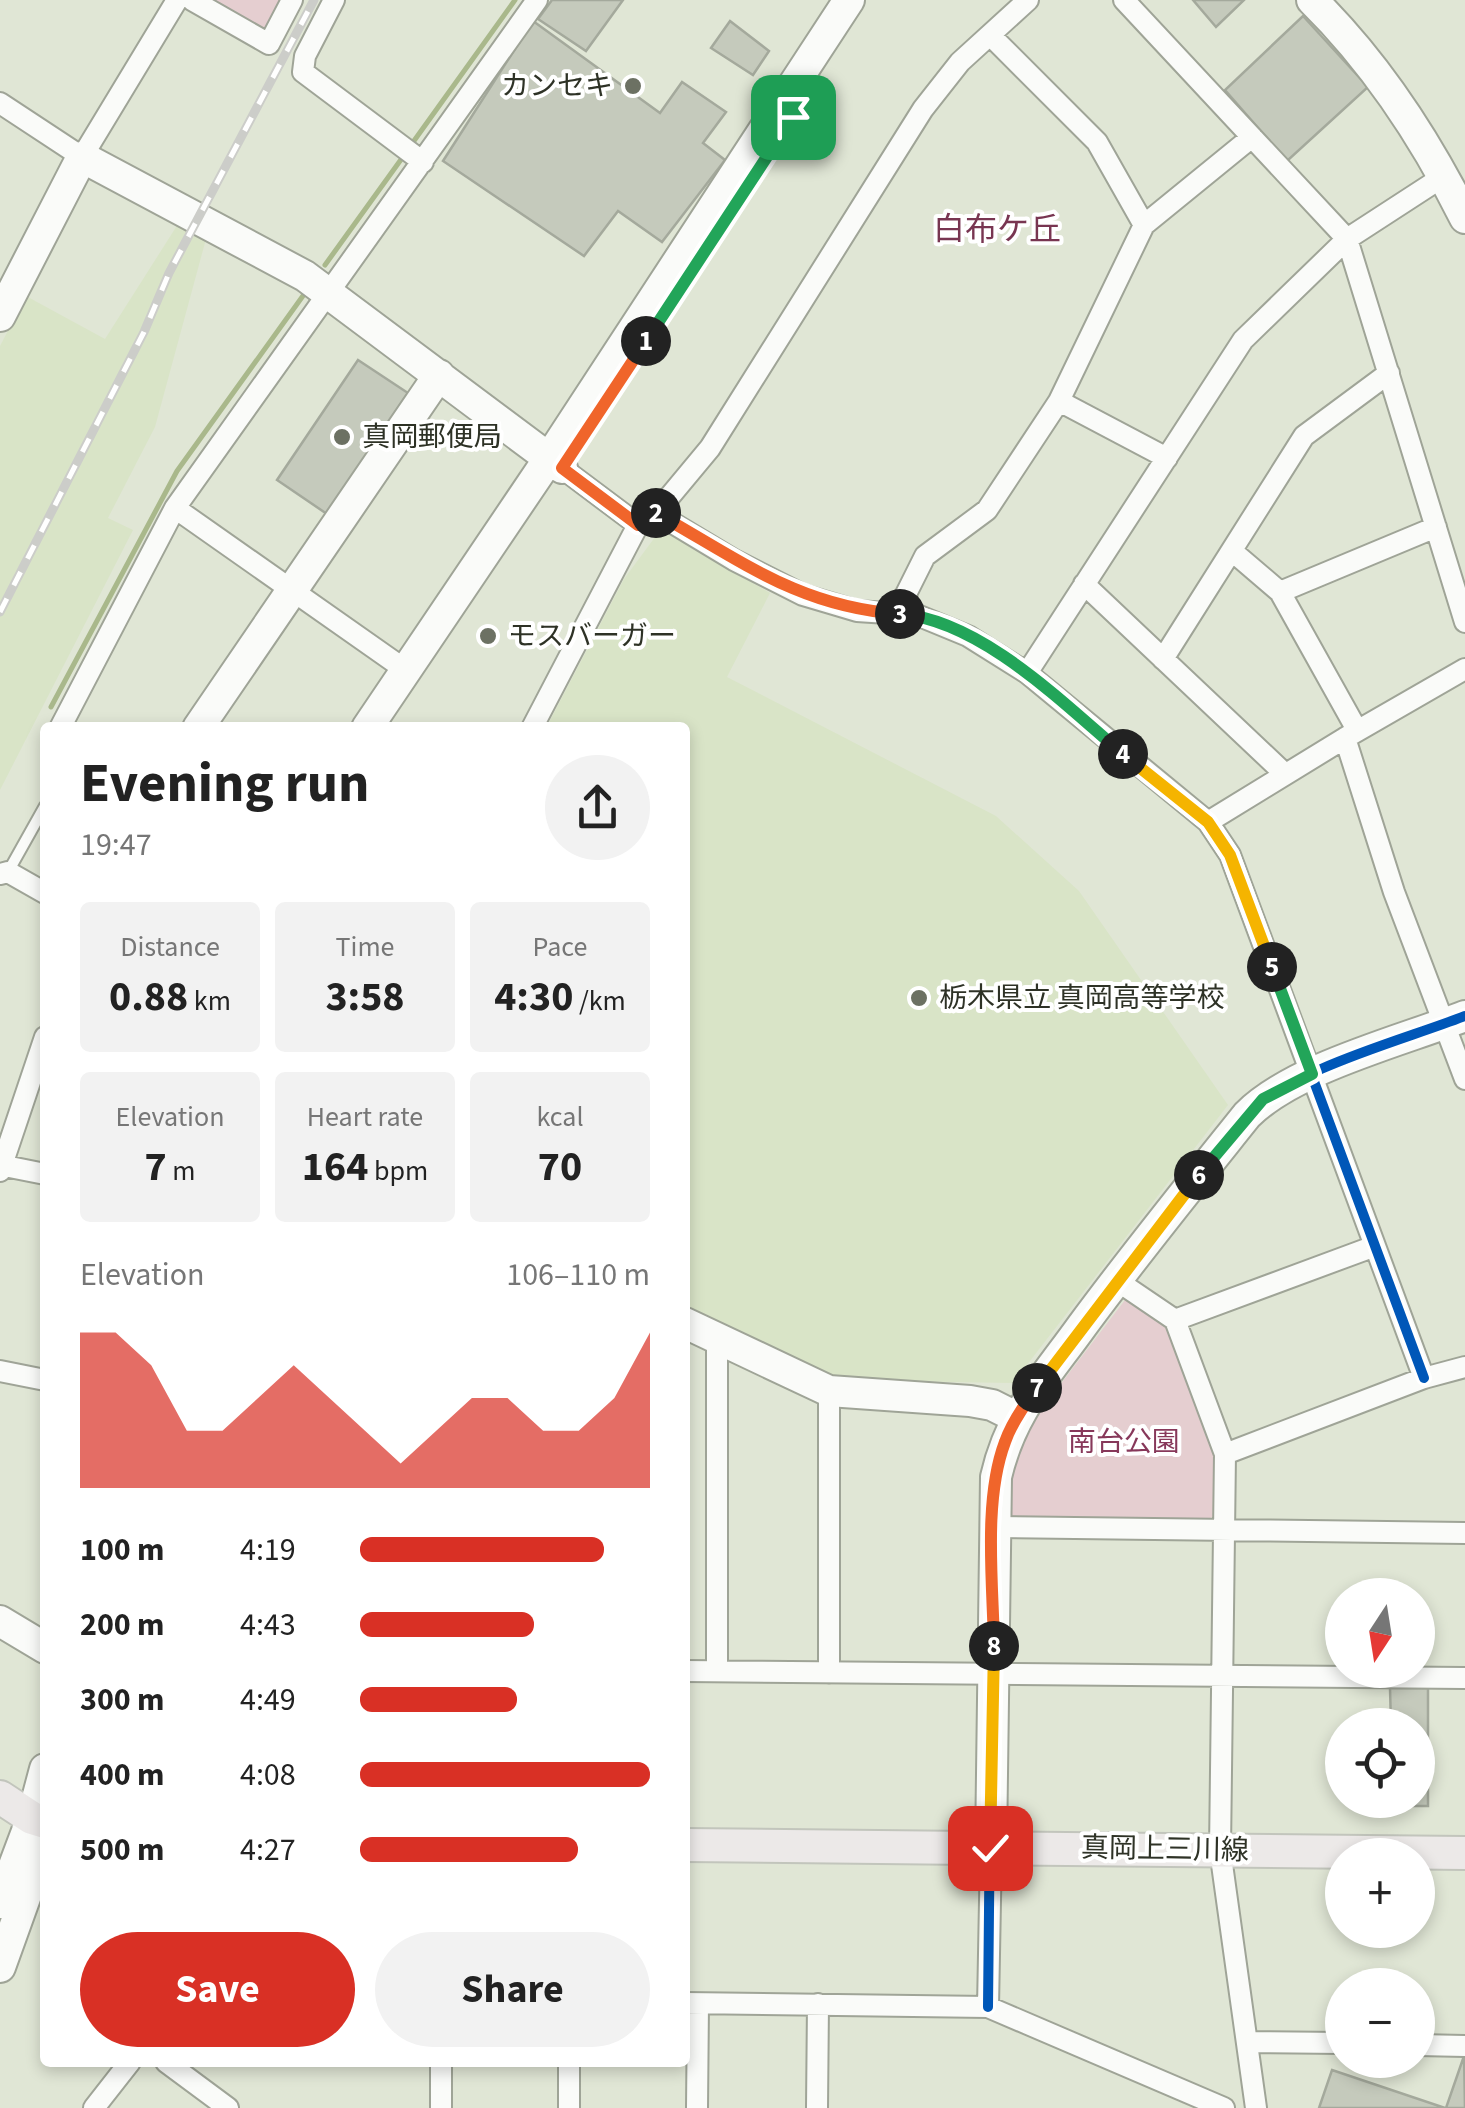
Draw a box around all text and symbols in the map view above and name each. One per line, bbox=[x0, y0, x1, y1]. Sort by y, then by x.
place label: カンセキ bbox=[501, 66, 613, 106]
marker: カンセキ bbox=[622, 75, 644, 97]
pin bbox=[751, 75, 836, 160]
icon: arrive bbox=[766, 90, 821, 145]
district label: 白布ケ丘 bbox=[933, 207, 1061, 253]
pin: 1 bbox=[621, 316, 671, 366]
text: 1 bbox=[639, 321, 653, 361]
place label: 真岡郵便局 bbox=[362, 417, 502, 457]
marker: 真岡郵便局 bbox=[331, 426, 353, 448]
pin: 2 bbox=[631, 488, 681, 538]
text: 2 bbox=[649, 493, 663, 533]
pin: 3 bbox=[875, 589, 925, 639]
text: 3 bbox=[893, 594, 907, 634]
place label: モスバーガー bbox=[508, 616, 676, 656]
marker: モスバーガー bbox=[477, 625, 499, 647]
pin: 4 bbox=[1098, 729, 1148, 779]
text: 4 bbox=[1116, 734, 1130, 774]
text: Evening run bbox=[80, 745, 369, 823]
button: share bbox=[545, 755, 650, 860]
text: 19:47 bbox=[80, 822, 152, 868]
text: Distance bbox=[120, 927, 220, 967]
text: Time bbox=[336, 927, 395, 967]
text: Pace bbox=[533, 927, 587, 967]
pin: 5 bbox=[1247, 942, 1297, 992]
text: 5 bbox=[1265, 947, 1279, 987]
text: 0.88 bbox=[109, 967, 188, 1027]
text: 3:58 bbox=[325, 967, 405, 1027]
text: 4:30 bbox=[494, 967, 573, 1027]
place label: 栃木県立 真岡高等学校 bbox=[939, 978, 1225, 1018]
text: km bbox=[188, 981, 231, 1021]
text: /km bbox=[573, 981, 626, 1021]
marker: 栃木県立 真岡高等学校 bbox=[908, 987, 930, 1009]
text: Elevation bbox=[115, 1097, 225, 1137]
text: Heart rate bbox=[307, 1097, 423, 1137]
text: kcal bbox=[536, 1097, 584, 1137]
text: 7 bbox=[145, 1137, 167, 1197]
text: 164 bbox=[302, 1137, 368, 1197]
text: 70 bbox=[538, 1137, 582, 1197]
pin: 6 bbox=[1174, 1150, 1224, 1200]
text: m bbox=[167, 1151, 196, 1191]
text: bpm bbox=[368, 1151, 428, 1191]
text: 6 bbox=[1192, 1155, 1206, 1195]
text: Elevation bbox=[80, 1252, 205, 1298]
text: 106–110 m bbox=[506, 1252, 650, 1298]
pin: 7 bbox=[1012, 1363, 1062, 1413]
text: 7 bbox=[1030, 1368, 1044, 1408]
park label: 南台公園 bbox=[1068, 1422, 1180, 1462]
text: 100 m bbox=[80, 1527, 165, 1573]
text: 4:19 bbox=[240, 1527, 296, 1573]
north arrow bbox=[1325, 1578, 1435, 1688]
map controls bbox=[1325, 1578, 1435, 2078]
text: 200 m bbox=[80, 1602, 165, 1648]
text: 4:43 bbox=[240, 1602, 296, 1648]
pin: 8 bbox=[969, 1621, 1019, 1671]
text: 8 bbox=[987, 1626, 1001, 1666]
text: 300 m bbox=[80, 1677, 165, 1723]
text: 4:49 bbox=[240, 1677, 296, 1723]
button: locate bbox=[1325, 1708, 1435, 1818]
text: 400 m bbox=[80, 1752, 165, 1798]
text: 4:08 bbox=[240, 1752, 296, 1798]
pin bbox=[948, 1806, 1033, 1891]
icon: check bbox=[963, 1821, 1018, 1876]
text: 500 m bbox=[80, 1827, 165, 1873]
text: 4:27 bbox=[240, 1827, 296, 1873]
street label: 真岡上三川線 bbox=[1081, 1828, 1249, 1870]
button: + bbox=[1325, 1838, 1435, 1948]
button: Save bbox=[80, 1932, 355, 2047]
button: Share bbox=[375, 1932, 650, 2047]
button: − bbox=[1325, 1968, 1435, 2078]

